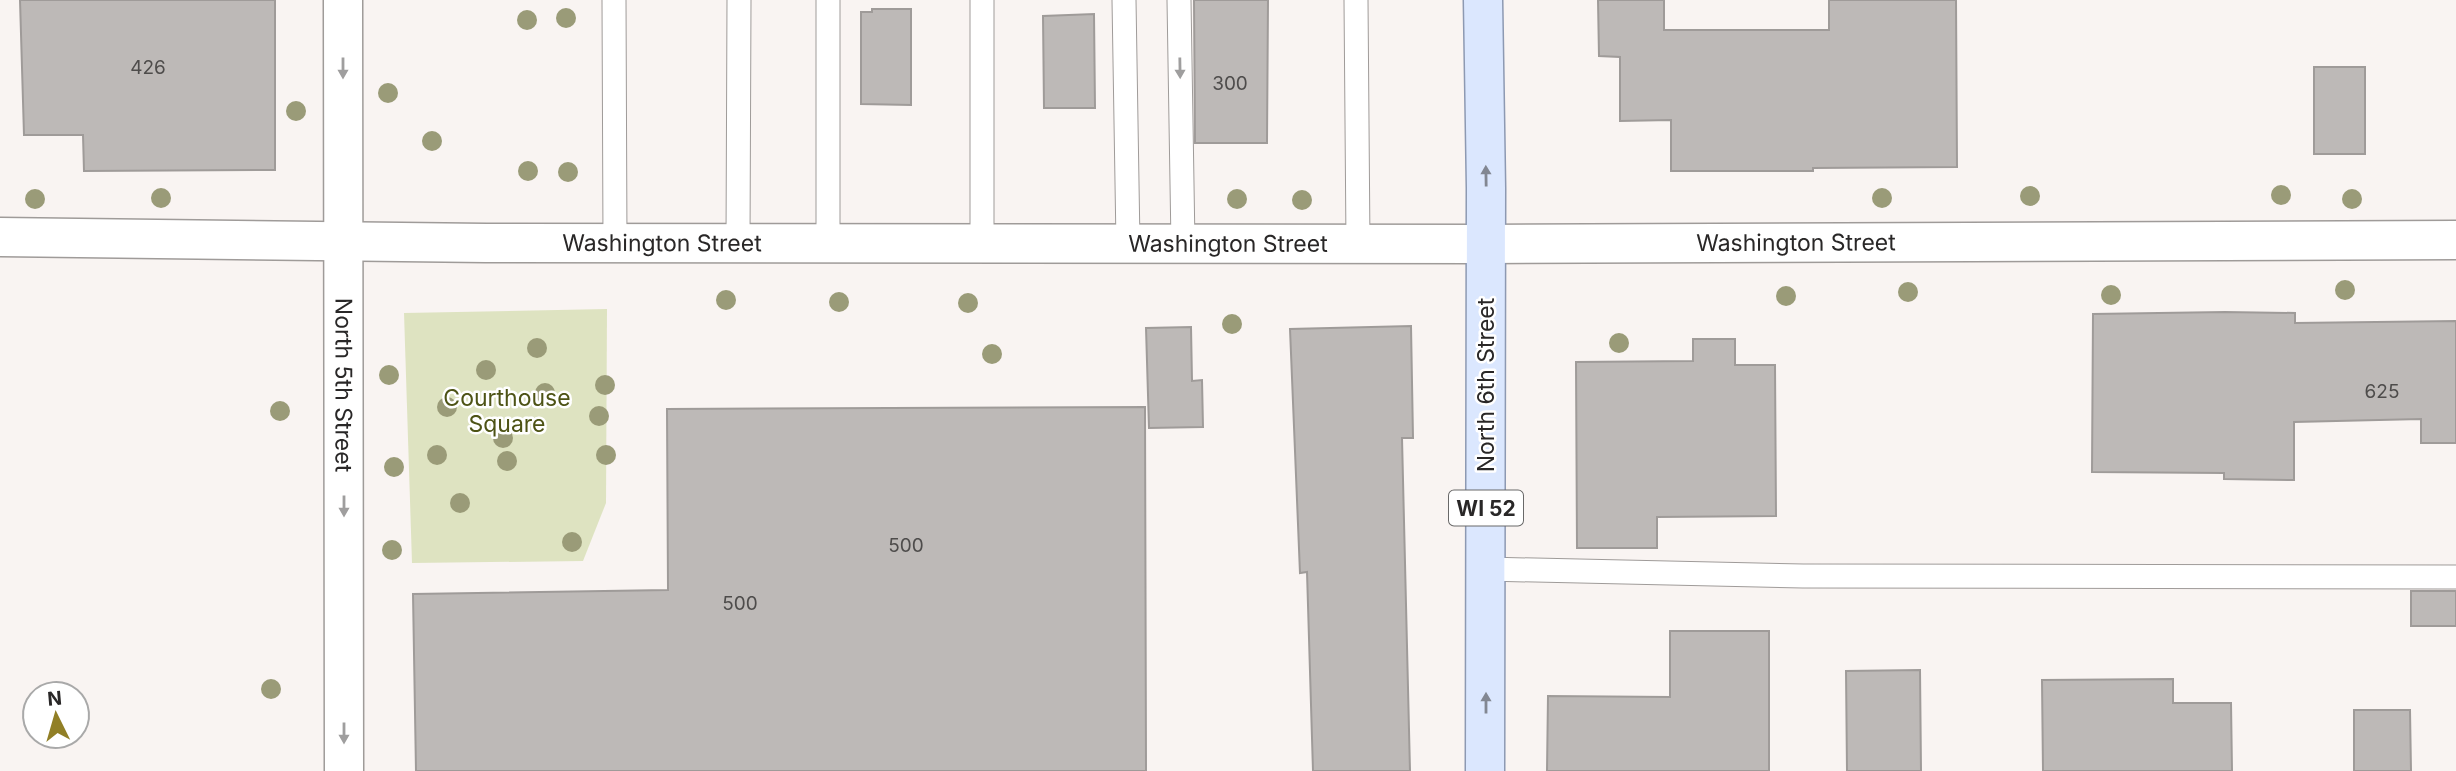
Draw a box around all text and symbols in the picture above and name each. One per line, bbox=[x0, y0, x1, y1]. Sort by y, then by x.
house number: 426 bbox=[130, 56, 166, 79]
one-way arrow bbox=[337, 57, 349, 79]
one-way arrow bbox=[1174, 57, 1186, 79]
house number: 300 bbox=[1212, 72, 1248, 95]
one-way arrow bbox=[1480, 165, 1492, 187]
street label: Washington Street bbox=[1696, 228, 1896, 257]
street label: Washington Street bbox=[562, 229, 762, 257]
street label: Washington Street bbox=[1128, 230, 1328, 258]
street label: North 6th Street bbox=[1472, 297, 1500, 472]
street label: North 5th Street bbox=[329, 298, 358, 473]
house number: 625 bbox=[2365, 380, 2399, 403]
park label: Courthouse Square bbox=[443, 384, 571, 438]
road number: WI 52 bbox=[1449, 490, 1523, 526]
one-way arrow bbox=[338, 495, 350, 517]
house number: 500 bbox=[888, 534, 924, 557]
house number: 500 bbox=[722, 592, 758, 615]
north arrow bbox=[21, 680, 91, 750]
text: N bbox=[46, 686, 63, 711]
one-way arrow bbox=[1480, 692, 1491, 714]
one-way arrow bbox=[338, 722, 350, 744]

